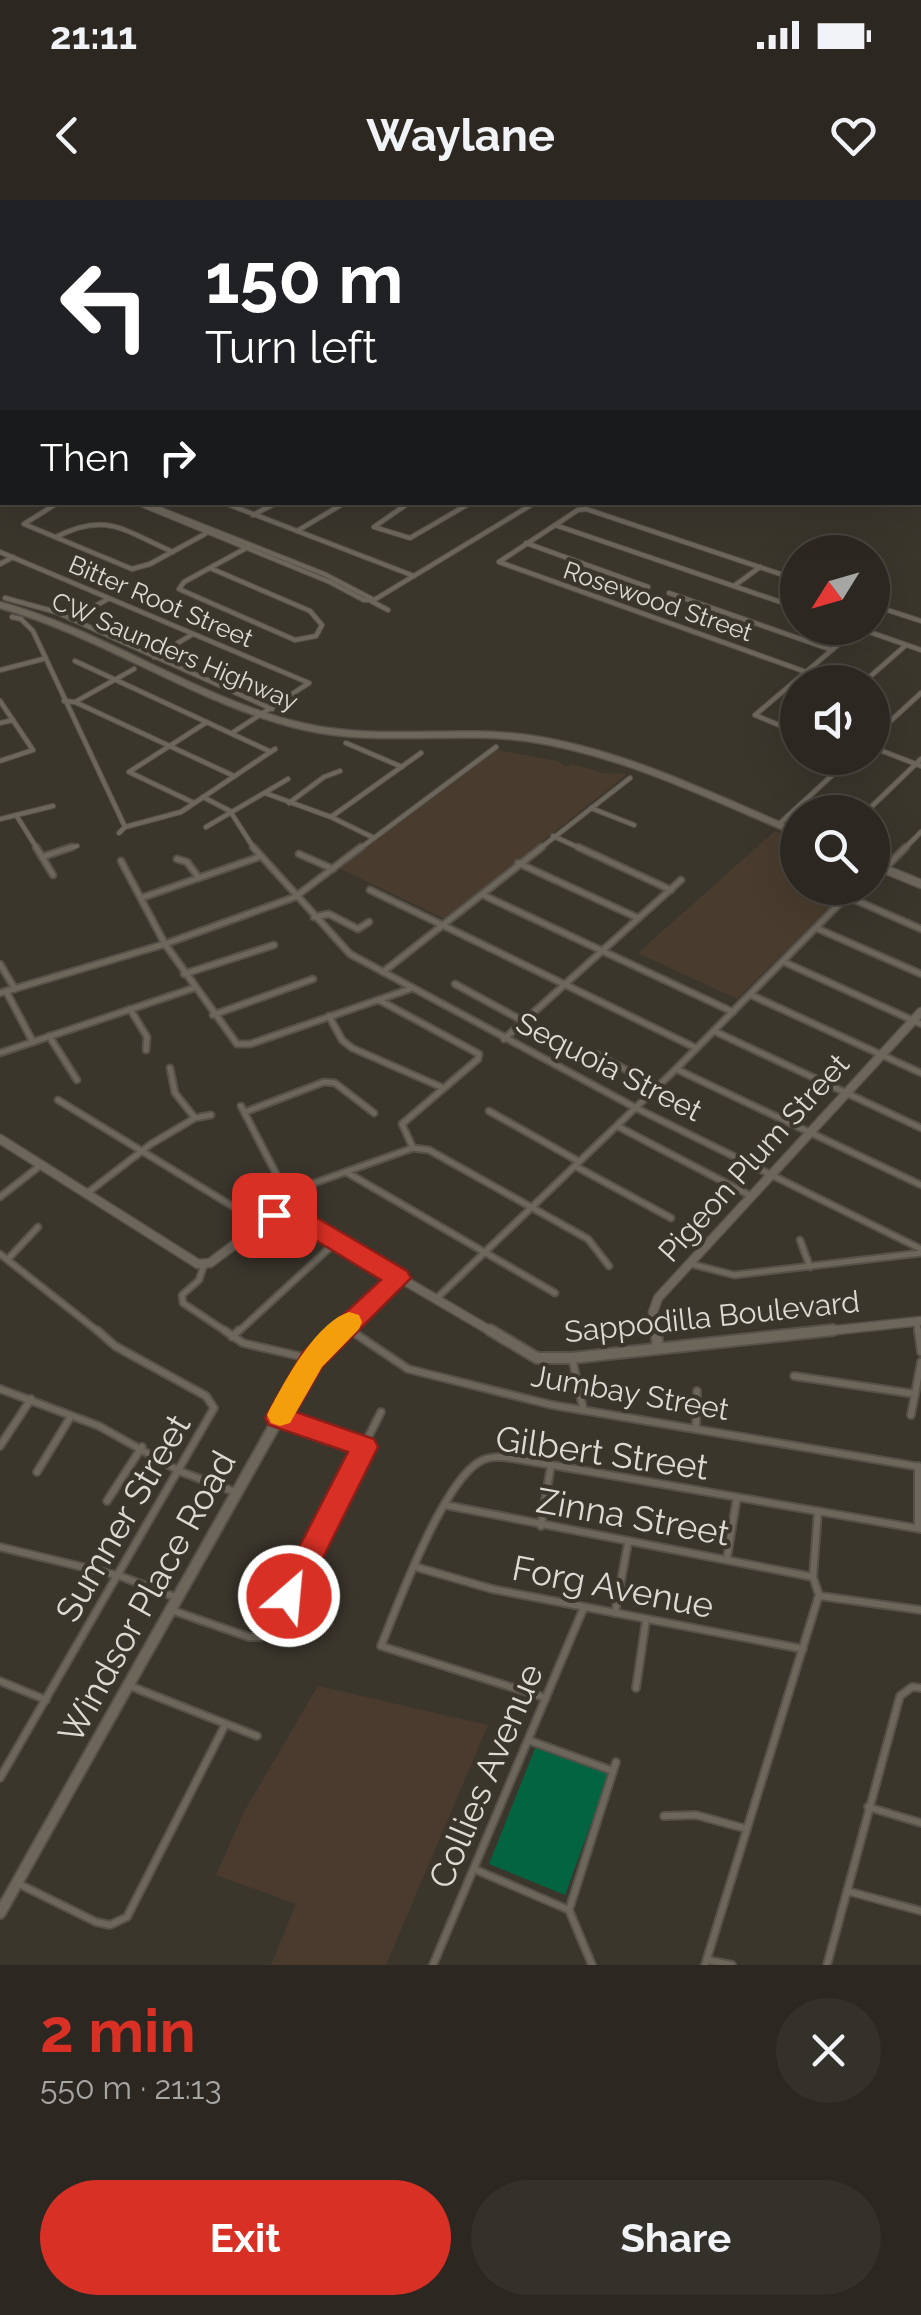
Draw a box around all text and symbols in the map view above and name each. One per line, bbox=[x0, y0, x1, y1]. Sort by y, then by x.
text: 21:11 bbox=[50, 13, 137, 58]
icon: back bbox=[40, 108, 95, 163]
icon: heart bbox=[826, 108, 881, 163]
text: Waylane bbox=[366, 109, 555, 162]
text: 150 m bbox=[205, 237, 403, 319]
icon: left bbox=[40, 240, 170, 370]
text: Turn left bbox=[205, 321, 377, 374]
icon: right bbox=[150, 430, 205, 485]
text: Then bbox=[40, 435, 130, 480]
north arrow bbox=[780, 535, 890, 645]
map controls bbox=[780, 535, 890, 905]
street label: Bitter Root Street bbox=[64, 549, 258, 654]
street label: Rosewood Street bbox=[559, 555, 757, 648]
street label: CW Saunders Highway bbox=[47, 585, 303, 717]
button: sound bbox=[780, 665, 890, 775]
button: search bbox=[780, 795, 890, 905]
street label: Sequoia Street bbox=[511, 1005, 708, 1128]
street label: Pigeon Plum Street bbox=[651, 1047, 856, 1269]
pin bbox=[232, 1173, 317, 1258]
icon: arrive bbox=[247, 1188, 302, 1243]
street label: Sappodilla Boulevard bbox=[563, 1284, 861, 1349]
street label: Jumbay Street bbox=[528, 1358, 732, 1427]
street label: Sumner Street bbox=[47, 1407, 199, 1629]
street label: Gilbert Street bbox=[493, 1417, 711, 1488]
street label: Windsor Place Road bbox=[49, 1444, 244, 1750]
street label: Zinna Street bbox=[533, 1479, 733, 1554]
position arrow bbox=[237, 1544, 341, 1648]
street label: Forg Avenue bbox=[509, 1547, 717, 1626]
street label: Collies Avenue bbox=[420, 1658, 551, 1894]
text: 2 min bbox=[40, 1996, 196, 2066]
button: close bbox=[776, 1998, 881, 2103]
text: 550 m · 21:13 bbox=[40, 2069, 222, 2106]
button: Exit bbox=[40, 2180, 451, 2295]
button: Share bbox=[471, 2180, 881, 2295]

